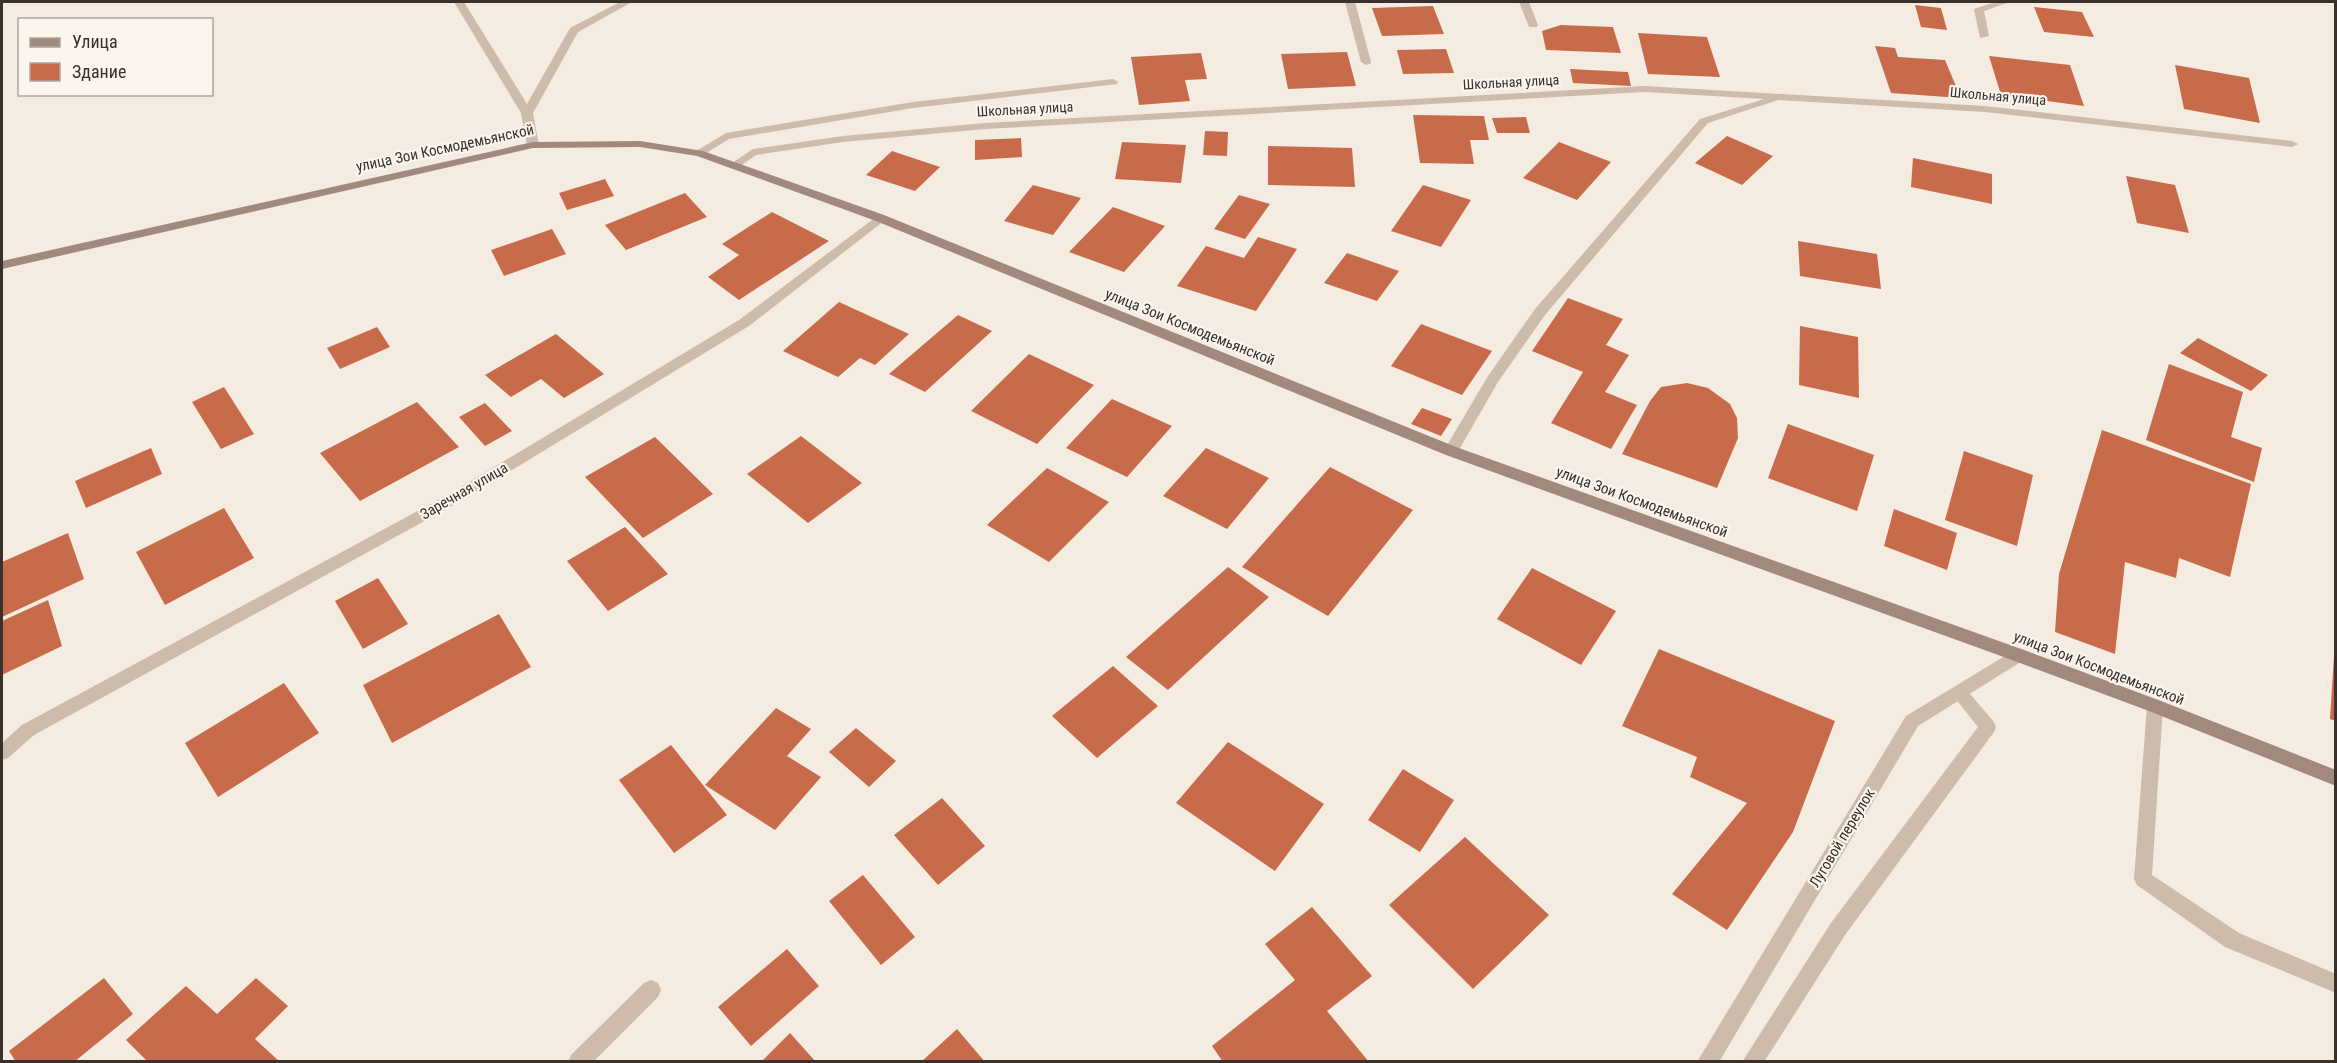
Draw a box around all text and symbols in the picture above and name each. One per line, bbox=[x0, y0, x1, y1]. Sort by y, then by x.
legend bbox=[18, 18, 213, 96]
text: Улица bbox=[72, 31, 118, 52]
text: Здание bbox=[72, 61, 126, 82]
street label: Школьная улица bbox=[1462, 71, 1560, 93]
street label: Школьная улица bbox=[1949, 84, 2047, 108]
street label: Школьная улица bbox=[976, 98, 1074, 120]
street label: улица Зои Космодемьянской bbox=[354, 120, 536, 176]
street label: улица Зои Космодемьянской bbox=[1103, 285, 1277, 369]
street label: Заречная улица bbox=[417, 459, 511, 523]
street label: улица Зои Космодемьянской bbox=[1554, 463, 1730, 541]
street label: улица Зои Космодемьянской bbox=[2011, 627, 2187, 709]
street label: Луговой переулок bbox=[1805, 785, 1879, 891]

